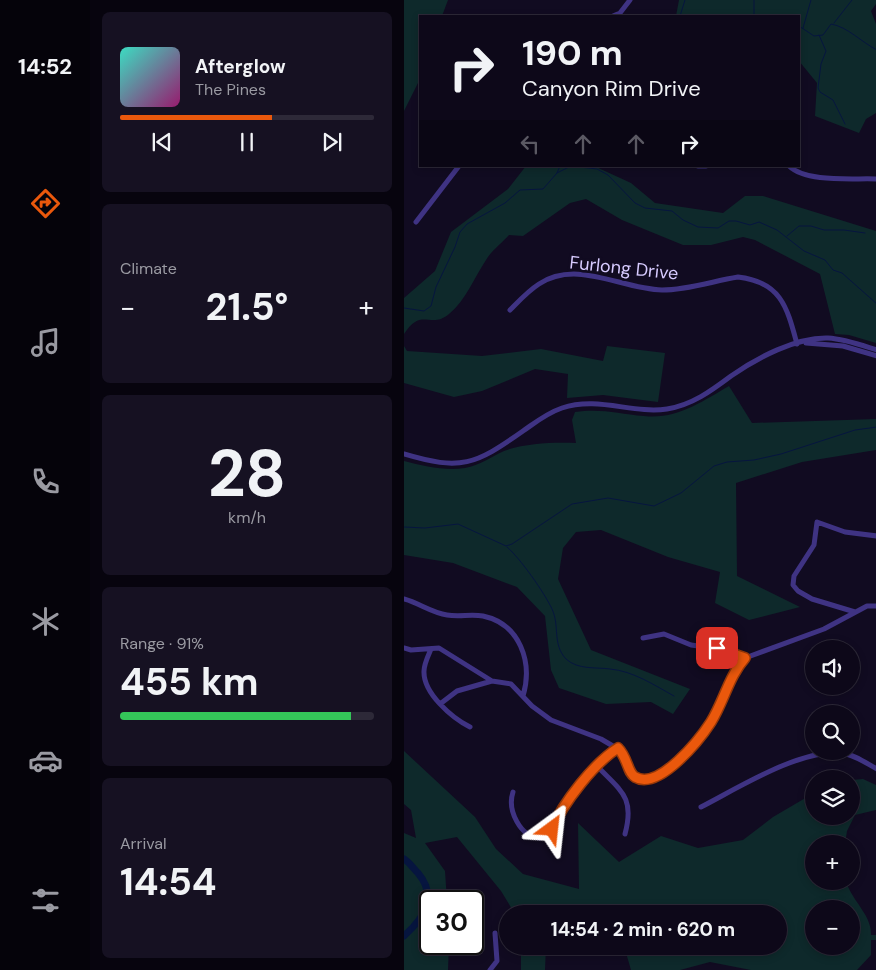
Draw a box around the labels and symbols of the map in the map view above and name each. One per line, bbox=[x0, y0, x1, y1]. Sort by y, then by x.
street label: Furlong Drive bbox=[568, 250, 680, 286]
pin bbox=[696, 627, 738, 669]
position arrow bbox=[525, 802, 577, 854]
speed limit sign: 30 bbox=[419, 890, 484, 955]

